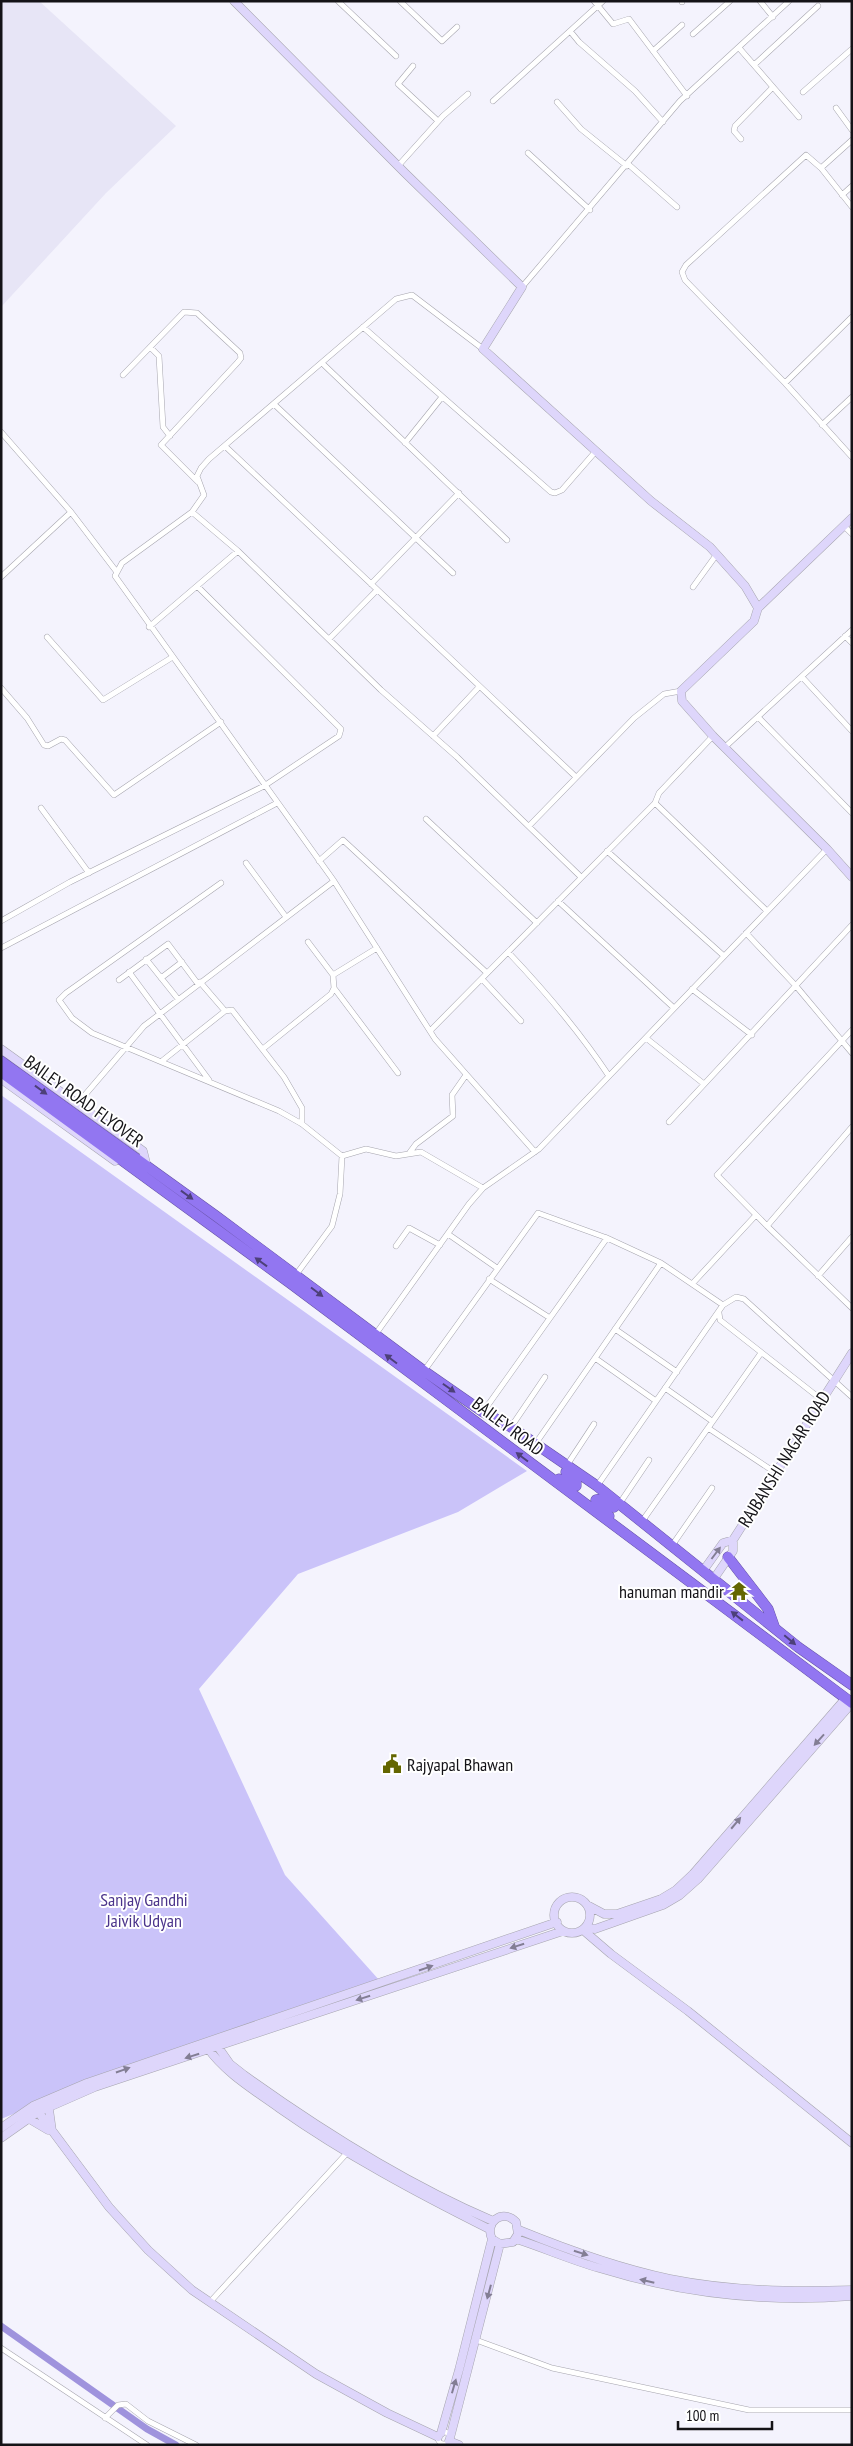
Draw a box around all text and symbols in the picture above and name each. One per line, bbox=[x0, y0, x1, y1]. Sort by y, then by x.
street label: BAILEY ROAD FLYOVER bbox=[20, 1050, 149, 1152]
one-way arrow bbox=[34, 1085, 48, 1095]
one-way arrow bbox=[180, 1190, 194, 1200]
one-way arrow bbox=[254, 1257, 268, 1267]
one-way arrow bbox=[310, 1287, 323, 1298]
one-way arrow bbox=[385, 1354, 398, 1365]
one-way arrow bbox=[442, 1383, 455, 1393]
street label: RAJBANSHI NAGAR ROAD bbox=[733, 1387, 835, 1531]
street label: BAILEY ROAD bbox=[468, 1392, 548, 1460]
one-way arrow bbox=[516, 1451, 529, 1462]
one-way arrow bbox=[711, 1546, 721, 1560]
place label: hanuman mandir bbox=[619, 1580, 724, 1603]
temple icon: hanuman mandir bbox=[728, 1580, 750, 1602]
one-way arrow bbox=[731, 1610, 744, 1621]
one-way arrow bbox=[783, 1634, 796, 1645]
one-way arrow bbox=[813, 1733, 825, 1745]
public building icon: Rajyapal Bhawan bbox=[381, 1753, 403, 1775]
place label: Rajyapal Bhawan bbox=[407, 1753, 513, 1776]
one-way arrow bbox=[731, 1817, 742, 1830]
park label: Sanjay Gandhi Jaivik Udyan bbox=[100, 1888, 188, 1932]
one-way arrow bbox=[509, 1942, 524, 1950]
one-way arrow bbox=[419, 1963, 434, 1971]
one-way arrow bbox=[355, 1995, 370, 2002]
one-way arrow bbox=[185, 2053, 200, 2060]
one-way arrow bbox=[116, 2066, 131, 2073]
one-way arrow bbox=[574, 2249, 589, 2257]
one-way arrow bbox=[639, 2277, 654, 2285]
one-way arrow bbox=[485, 2284, 493, 2299]
one-way arrow bbox=[451, 2379, 459, 2394]
scale bar bbox=[678, 2398, 772, 2430]
text: 100 m bbox=[686, 2406, 719, 2425]

